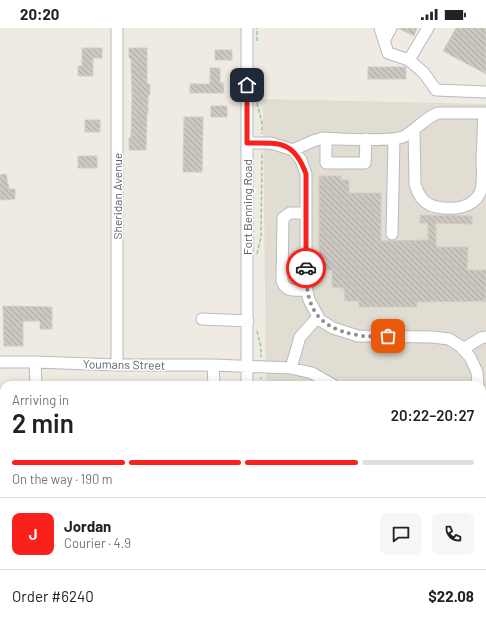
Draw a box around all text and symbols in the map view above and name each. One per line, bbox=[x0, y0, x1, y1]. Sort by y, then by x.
text: 20:20 bbox=[20, 5, 59, 23]
pin bbox=[230, 68, 264, 102]
icon: home bbox=[236, 74, 258, 96]
street label: Sheridan Avenue bbox=[110, 153, 124, 239]
street label: Fort Benning Road bbox=[240, 159, 254, 255]
courier bbox=[286, 248, 326, 288]
icon: car bbox=[295, 257, 317, 279]
pin bbox=[371, 319, 405, 353]
icon: bag bbox=[377, 325, 399, 347]
street label: Youmans Street bbox=[83, 356, 165, 372]
text: Arriving in bbox=[12, 392, 69, 408]
text: 20:22–20:27 bbox=[391, 406, 474, 424]
text: 2 min bbox=[12, 407, 74, 438]
text: On the way · 190 m bbox=[12, 471, 113, 487]
button: chat bbox=[380, 513, 422, 555]
button: phone bbox=[432, 513, 474, 555]
text: Jordan bbox=[64, 517, 111, 535]
text: J bbox=[29, 525, 37, 543]
text: Courier · 4.9 bbox=[64, 535, 131, 551]
text: Order #6240 bbox=[12, 587, 94, 605]
text: $22.08 bbox=[428, 587, 474, 605]

